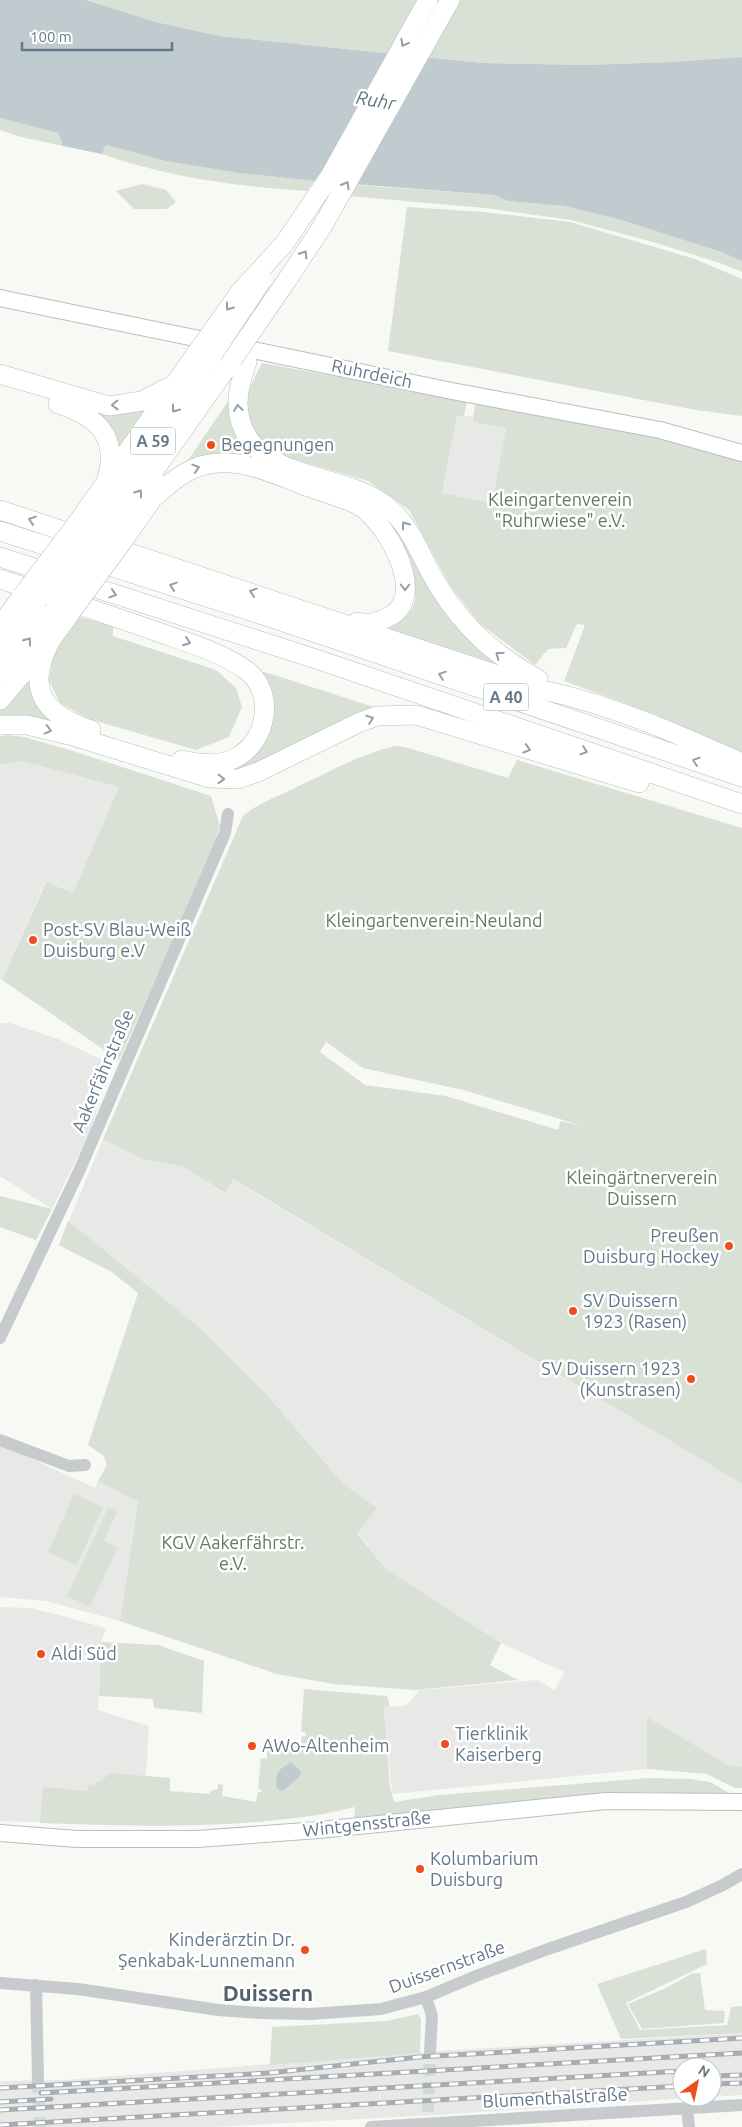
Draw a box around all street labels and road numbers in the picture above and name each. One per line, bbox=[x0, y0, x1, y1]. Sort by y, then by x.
street label: Ruhrdeich bbox=[330, 355, 414, 391]
road number: A 59 bbox=[130, 428, 176, 454]
road number: A 40 bbox=[484, 684, 528, 710]
street label: Aakerfährstraße bbox=[67, 1006, 137, 1135]
street label: Wintgensstraße bbox=[302, 1806, 432, 1840]
street label: Duissernstraße bbox=[386, 1936, 507, 1996]
street label: Blumenthalstraße bbox=[482, 2083, 628, 2111]

